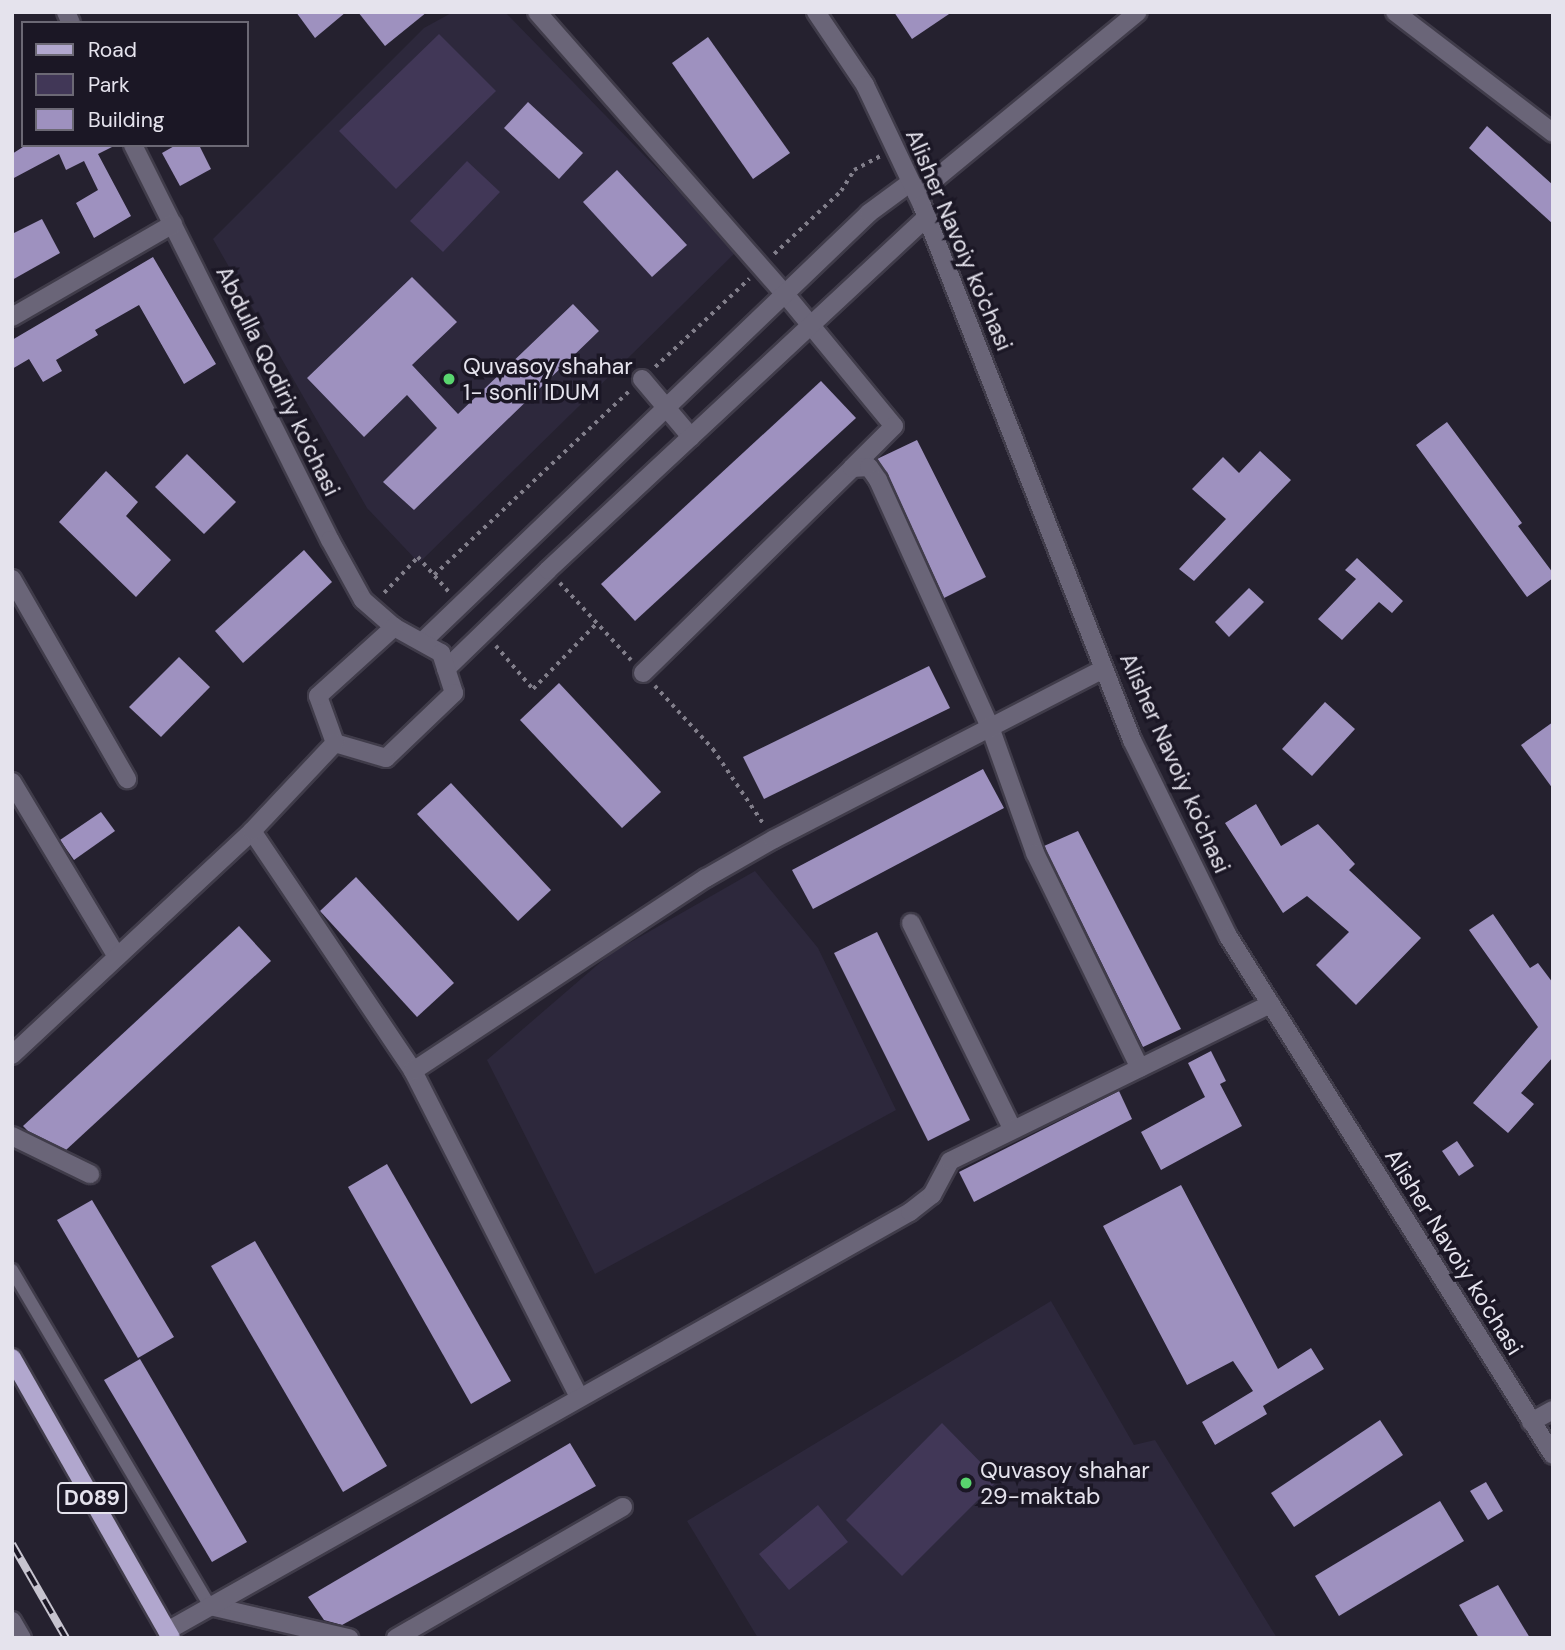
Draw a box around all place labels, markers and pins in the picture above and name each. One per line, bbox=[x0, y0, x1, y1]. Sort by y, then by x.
place label: Quvasoy shahar 1- sonli IDUM bbox=[463, 352, 633, 406]
marker: Quvasoy shahar 1- sonli IDUM bbox=[441, 371, 457, 387]
place label: Quvasoy shahar 29-maktab bbox=[980, 1456, 1150, 1510]
marker: Quvasoy shahar 29-maktab bbox=[958, 1475, 974, 1491]

